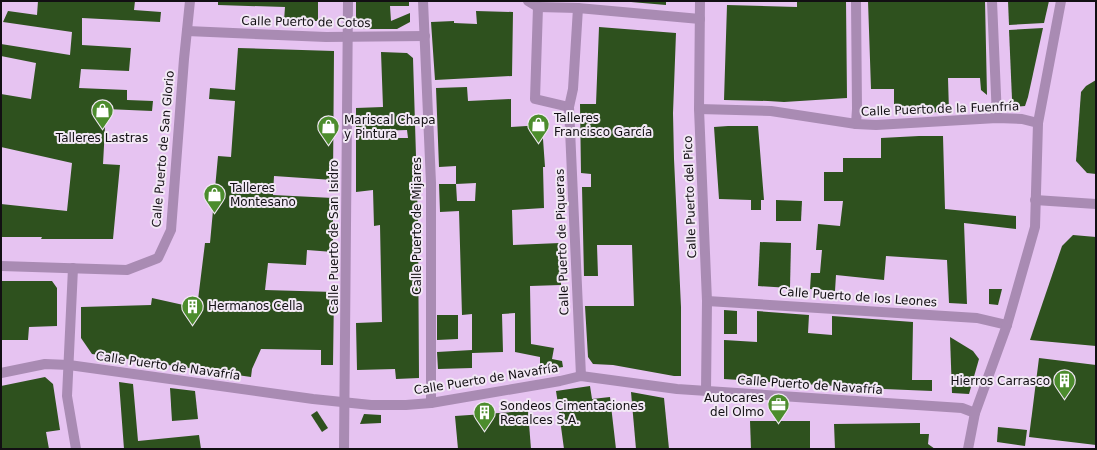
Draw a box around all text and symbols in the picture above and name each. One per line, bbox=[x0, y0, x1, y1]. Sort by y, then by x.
street label: Calle Puerto de Cotos bbox=[241, 14, 371, 30]
street label: Calle Puerto de San Glorio bbox=[149, 70, 177, 228]
shop icon: Talleres Lastras bbox=[89, 98, 115, 131]
street label: Calle Puerto de la Fuenfría bbox=[861, 99, 1019, 119]
place label: Talleres Francisco García bbox=[553, 111, 652, 139]
shop icon: Talleres Francisco García bbox=[526, 112, 552, 145]
place label: Mariscal Chapa y Pintura bbox=[344, 113, 436, 141]
shop icon: Mariscal Chapa y Pintura bbox=[315, 114, 341, 147]
place label: Talleres Lastras bbox=[55, 131, 148, 145]
street label: Calle Puerto del Pico bbox=[681, 135, 699, 259]
street label: Calle Puerto de Mijares bbox=[410, 157, 424, 295]
street label: Calle Puerto de San Isidro bbox=[327, 160, 341, 314]
street label: Calle Puerto de Piqueras bbox=[552, 168, 572, 316]
place label: Talleres Montesano bbox=[229, 181, 296, 209]
shop icon: Talleres Montesano bbox=[202, 182, 228, 215]
street label: Calle Puerto de los Leones bbox=[779, 284, 937, 310]
building icon: Hermanos Cella bbox=[180, 293, 206, 326]
place label: Hermanos Cella bbox=[208, 299, 303, 313]
street label: Calle Puerto de Navafría bbox=[95, 349, 241, 383]
street label: Calle Puerto de Navafría bbox=[413, 361, 559, 397]
building icon: Hierros Carrasco bbox=[1052, 368, 1078, 401]
street label: Calle Puerto de Navafría bbox=[737, 373, 883, 397]
place label: Hierros Carrasco bbox=[951, 374, 1050, 388]
place label: Autocares del Olmo bbox=[704, 391, 764, 419]
office icon: Autocares del Olmo bbox=[766, 392, 792, 425]
place label: Sondeos Cimentaciones Recalces S.A. bbox=[500, 399, 644, 427]
building icon: Sondeos Cimentaciones Recalces S.A. bbox=[471, 400, 497, 433]

